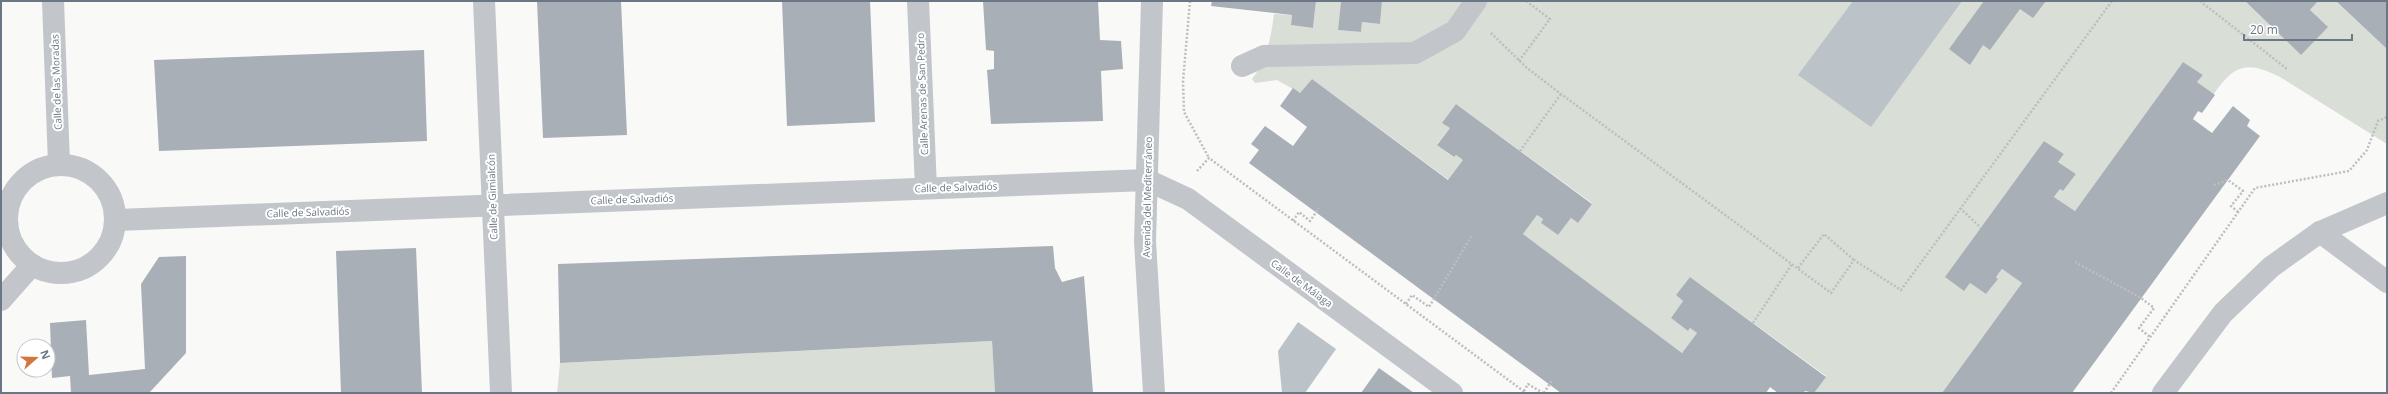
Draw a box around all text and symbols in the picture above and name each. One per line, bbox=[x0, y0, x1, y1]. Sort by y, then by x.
scale bar bbox=[2244, 16, 2352, 42]
text: 20 m bbox=[2250, 21, 2278, 38]
street label: Calle Arenas de San Pedro bbox=[913, 33, 931, 155]
street label: Calle de las Moradas bbox=[47, 34, 65, 130]
street label: Avenida del Mediterráneo bbox=[1139, 137, 1155, 257]
street label: Calle de Gimialcón bbox=[484, 154, 500, 240]
street label: Calle de Salvadiós bbox=[914, 179, 998, 195]
street label: Calle de Salvadiós bbox=[590, 191, 674, 207]
street label: Calle de Salvadiós bbox=[266, 204, 350, 220]
street label: Calle de Málaga bbox=[1268, 256, 1336, 310]
north arrow bbox=[16, 338, 56, 378]
text: N bbox=[37, 348, 54, 361]

